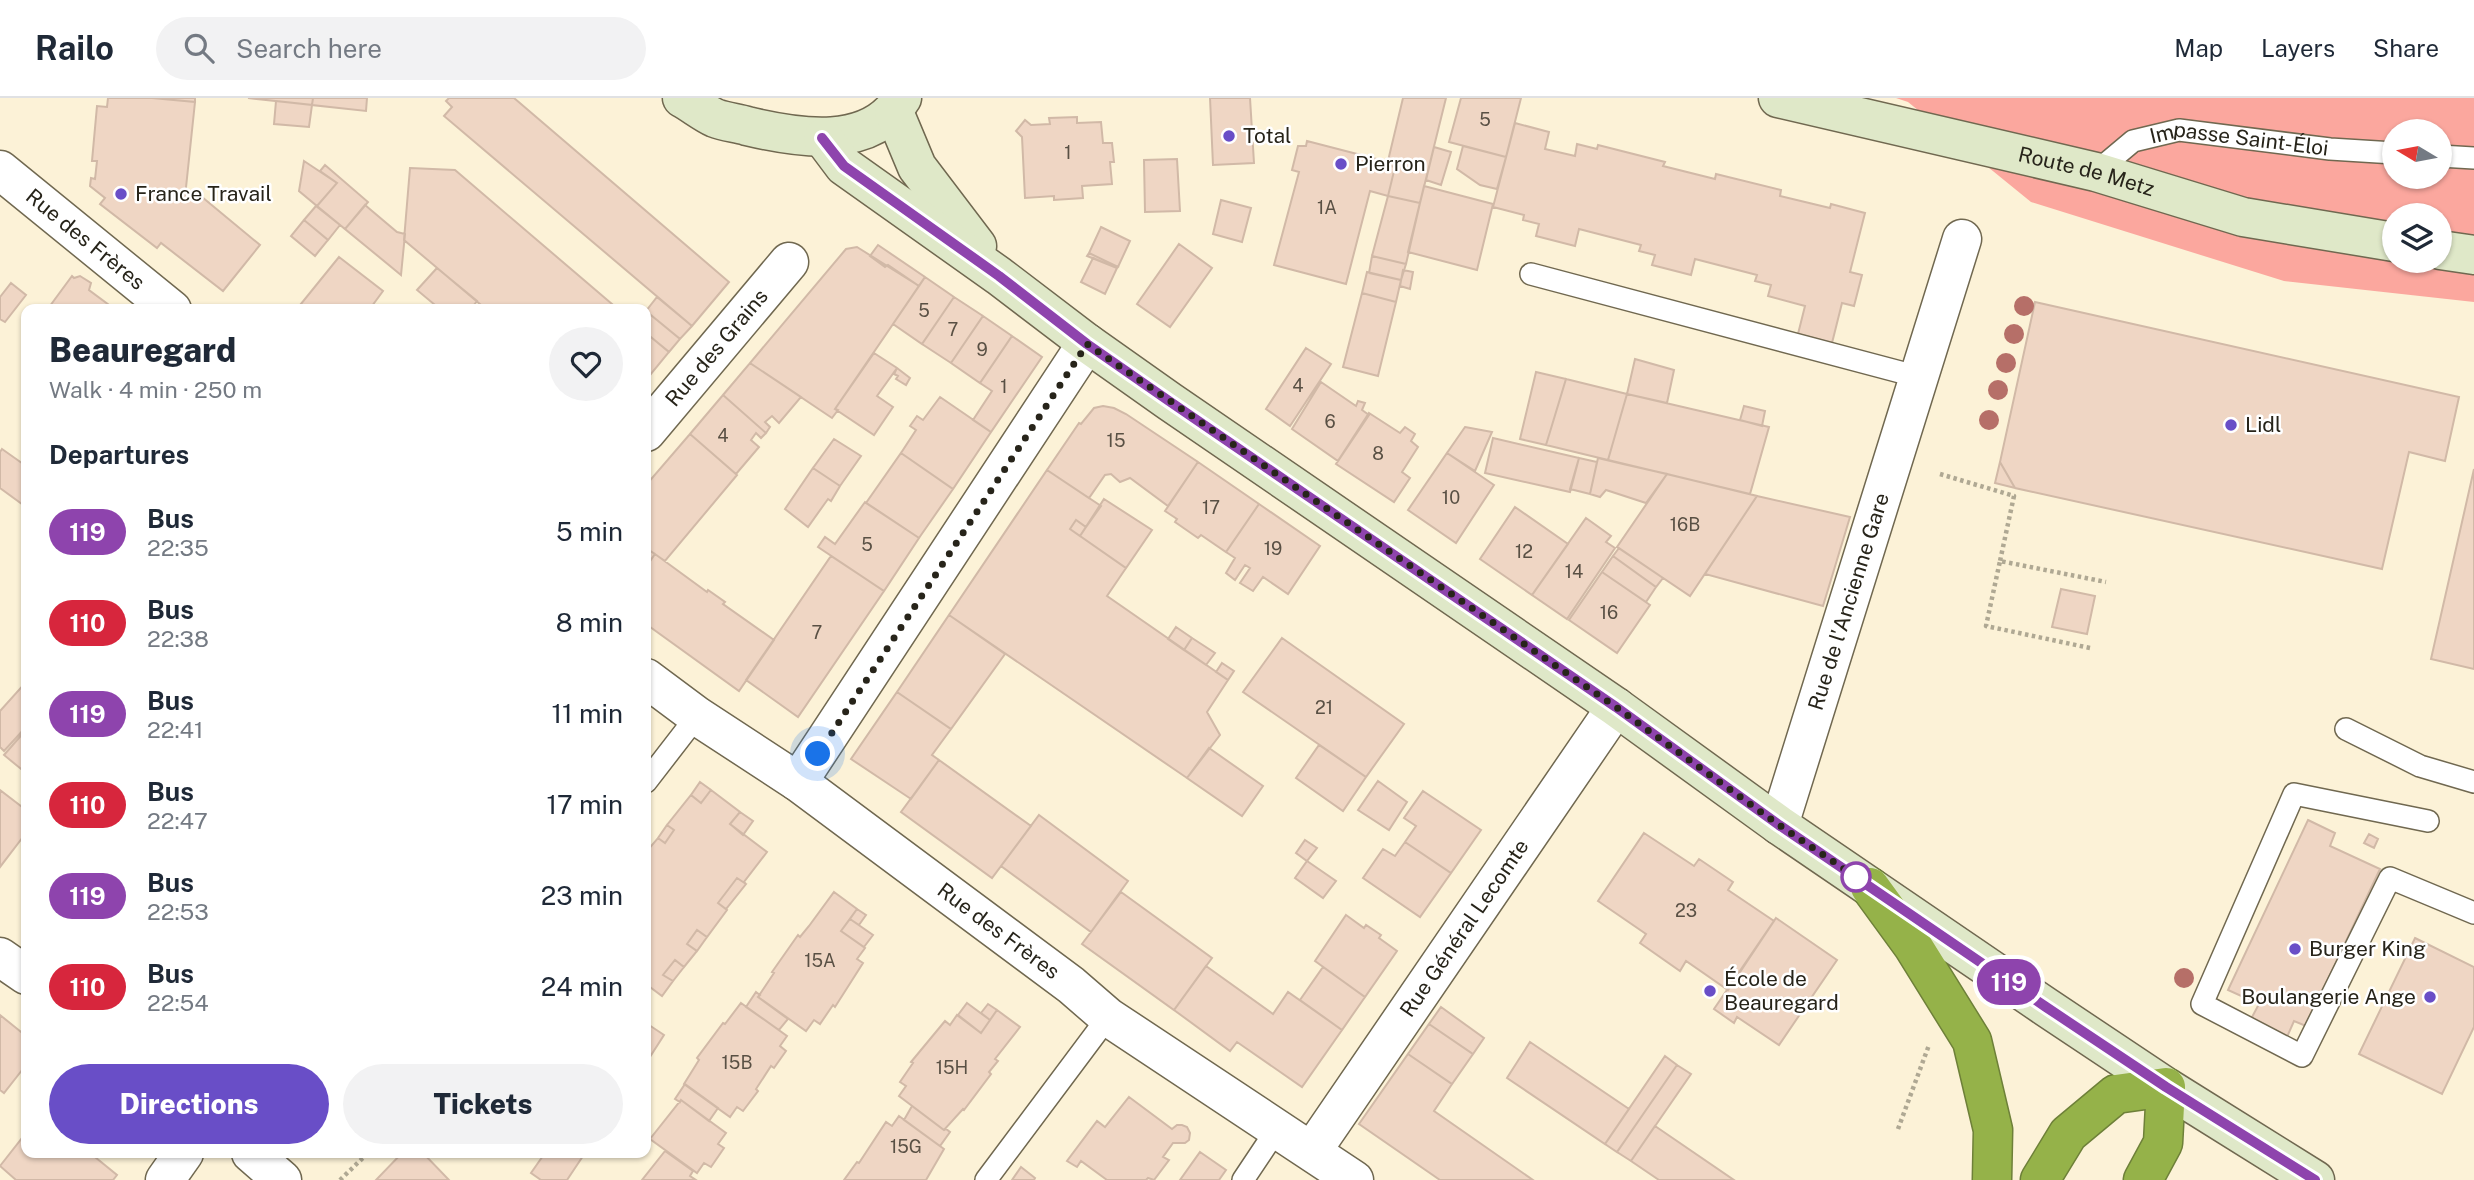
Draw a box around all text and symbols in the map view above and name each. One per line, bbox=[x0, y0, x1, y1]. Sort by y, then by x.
search box bbox=[156, 17, 646, 80]
text: Railo bbox=[35, 29, 114, 67]
icon: search bbox=[180, 29, 218, 67]
text: Search here bbox=[236, 33, 382, 64]
text: Map bbox=[2174, 34, 2223, 62]
text: Layers bbox=[2261, 34, 2335, 62]
text: Share bbox=[2373, 34, 2439, 62]
house number: 5 bbox=[1479, 109, 1491, 130]
street label: Impasse Saint-Éloi bbox=[2147, 116, 2330, 161]
north arrow bbox=[2382, 119, 2452, 189]
map controls bbox=[2382, 119, 2452, 273]
place label: Total bbox=[1243, 123, 1291, 148]
marker: Total bbox=[1221, 128, 1237, 144]
street label: Route de Metz bbox=[2016, 141, 2158, 201]
house number: 1 bbox=[1064, 142, 1072, 163]
place label: Pierron bbox=[1355, 151, 1426, 176]
marker: Pierron bbox=[1333, 156, 1349, 172]
place label: France Travail bbox=[135, 181, 272, 206]
street label: Rue des Frères bbox=[21, 183, 150, 295]
marker: France Travail bbox=[113, 186, 129, 202]
house number: 1A bbox=[1317, 197, 1337, 218]
button: layers bbox=[2382, 203, 2452, 273]
street label: Rue des Grains bbox=[660, 284, 773, 411]
house number: 5 bbox=[918, 300, 930, 321]
house number: 7 bbox=[948, 319, 958, 340]
button: heart bbox=[549, 327, 623, 401]
text: Beauregard bbox=[49, 331, 236, 369]
house number: 9 bbox=[976, 339, 988, 360]
house number: 4 bbox=[1292, 375, 1304, 396]
text: Walk · 4 min · 250 m bbox=[49, 376, 262, 403]
house number: 1 bbox=[1000, 376, 1008, 397]
house number: 6 bbox=[1324, 411, 1336, 432]
place label: Lidl bbox=[2245, 412, 2281, 437]
marker: Lidl bbox=[2223, 417, 2239, 433]
house number: 4 bbox=[717, 425, 729, 446]
house number: 15 bbox=[1107, 430, 1125, 451]
text: Departures bbox=[49, 439, 189, 470]
house number: 8 bbox=[1372, 443, 1384, 464]
house number: 10 bbox=[1442, 487, 1460, 508]
street label: Rue de l'Ancienne Gare bbox=[1803, 490, 1894, 713]
house number: 17 bbox=[1202, 497, 1220, 518]
text: Bus bbox=[147, 503, 194, 534]
house number: 16B bbox=[1670, 514, 1700, 535]
text: 5 min bbox=[556, 516, 623, 547]
text: 119 bbox=[69, 518, 106, 546]
text: 22:35 bbox=[147, 534, 209, 561]
house number: 5 bbox=[861, 534, 873, 555]
house number: 19 bbox=[1264, 538, 1282, 559]
house number: 12 bbox=[1515, 541, 1533, 562]
house number: 14 bbox=[1565, 561, 1583, 582]
text: Bus bbox=[147, 594, 194, 625]
house number: 16 bbox=[1600, 602, 1618, 623]
text: 8 min bbox=[556, 607, 623, 638]
text: 110 bbox=[69, 609, 106, 637]
house number: 7 bbox=[812, 622, 822, 643]
text: 22:38 bbox=[147, 625, 209, 652]
text: Bus bbox=[147, 685, 194, 716]
house number: 21 bbox=[1315, 697, 1333, 718]
text: 11 min bbox=[551, 698, 623, 729]
text: 119 bbox=[69, 700, 106, 728]
text: 22:41 bbox=[147, 716, 203, 743]
your location bbox=[800, 736, 835, 771]
text: Bus bbox=[147, 776, 194, 807]
text: 17 min bbox=[546, 789, 623, 820]
text: 110 bbox=[69, 791, 106, 819]
text: 22:47 bbox=[147, 807, 208, 834]
street label: Rue Général Lecomte bbox=[1395, 834, 1534, 1022]
unlabelled marker bbox=[1841, 862, 1871, 892]
text: Bus bbox=[147, 867, 194, 898]
street label: Rue des Frères bbox=[933, 877, 1065, 984]
text: 23 min bbox=[541, 880, 623, 911]
text: 119 bbox=[69, 882, 106, 910]
text: 22:53 bbox=[147, 898, 209, 925]
house number: 23 bbox=[1675, 900, 1697, 921]
place label: Burger King bbox=[2309, 936, 2426, 961]
marker: Burger King bbox=[2287, 941, 2303, 957]
house number: 15A bbox=[804, 950, 836, 971]
text: Bus bbox=[147, 958, 194, 989]
line badge: 119 bbox=[1969, 959, 2049, 1005]
place label: École de Beauregard bbox=[1724, 966, 1839, 1015]
text: 119 bbox=[1991, 968, 2027, 996]
text: 24 min bbox=[541, 971, 623, 1002]
text: 110 bbox=[69, 973, 106, 1001]
marker: École de Beauregard bbox=[1702, 983, 1718, 999]
place label: Boulangerie Ange bbox=[2241, 984, 2416, 1009]
text: 22:54 bbox=[147, 989, 209, 1016]
marker: Boulangerie Ange bbox=[2422, 989, 2438, 1005]
house number: 15B bbox=[722, 1052, 752, 1073]
house number: 15H bbox=[936, 1057, 968, 1078]
button: Directions bbox=[49, 1064, 329, 1144]
button: Tickets bbox=[343, 1064, 623, 1144]
house number: 15G bbox=[890, 1136, 922, 1157]

